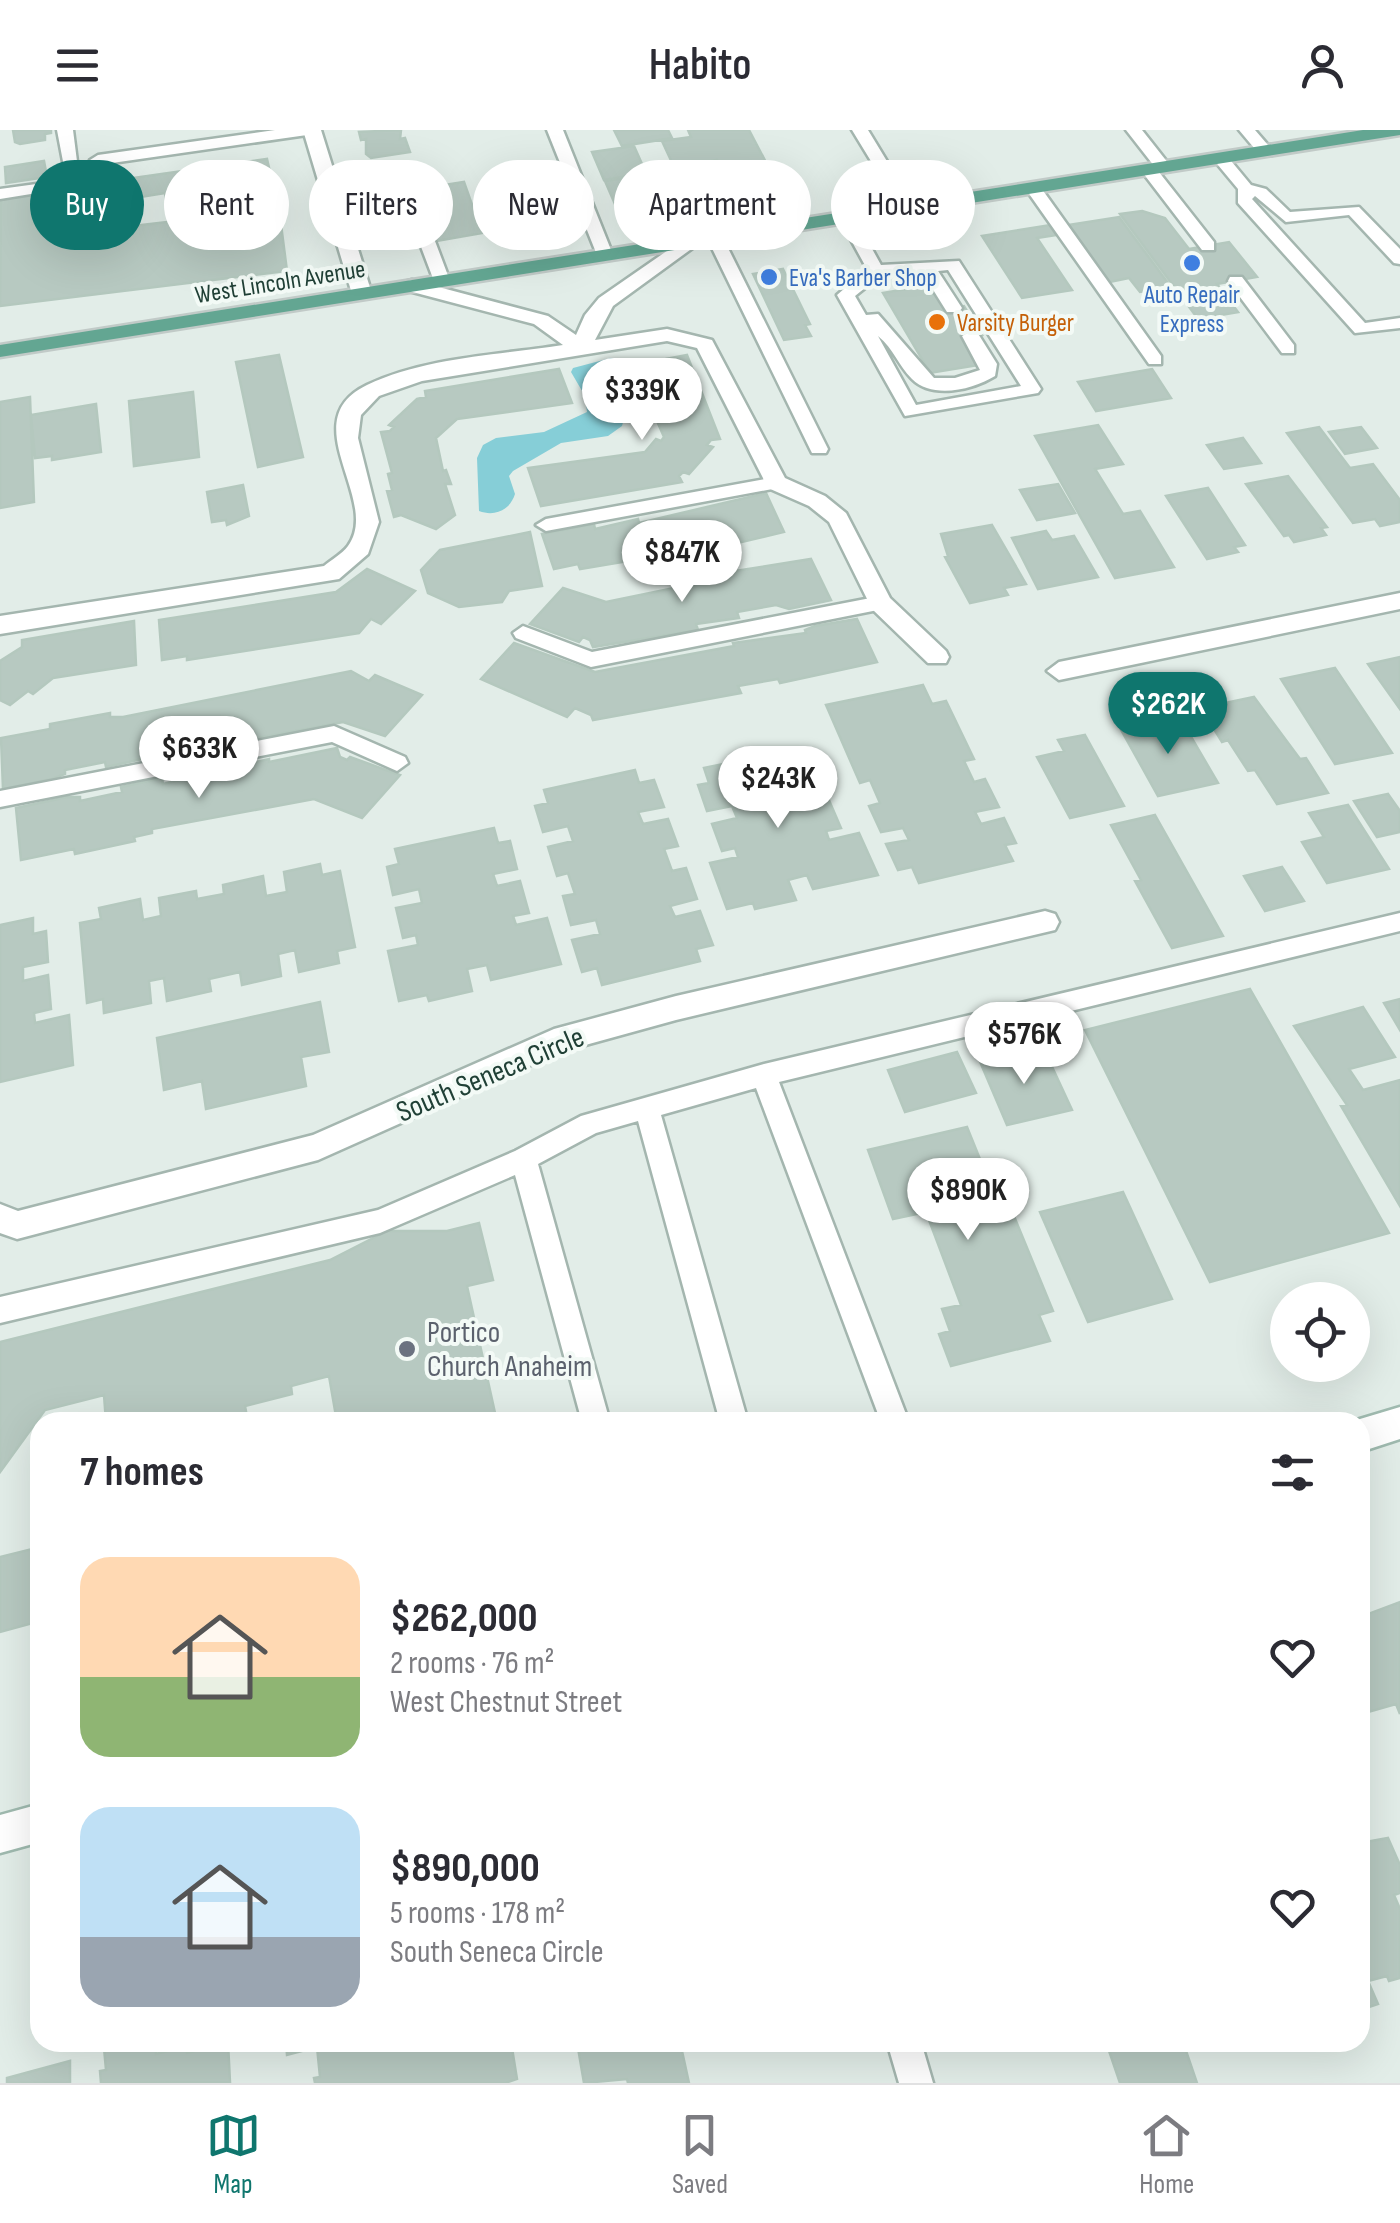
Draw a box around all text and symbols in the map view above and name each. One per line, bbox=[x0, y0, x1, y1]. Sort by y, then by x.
icon: menu bbox=[50, 38, 105, 93]
text: Habito bbox=[649, 38, 751, 93]
icon: person bbox=[1295, 38, 1350, 93]
chip: Buy bbox=[30, 160, 144, 250]
chip: Rent bbox=[164, 160, 289, 250]
chip: Filters bbox=[309, 160, 453, 250]
chip: New bbox=[473, 160, 594, 250]
chip: Apartment bbox=[614, 160, 811, 250]
chip: House bbox=[831, 160, 975, 250]
marker: Auto Repair Express bbox=[1181, 252, 1203, 274]
street label: West Lincoln Avenue bbox=[193, 254, 368, 311]
place label: Eva's Barber Shop bbox=[789, 263, 937, 294]
marker: Eva's Barber Shop bbox=[758, 266, 780, 288]
place label: Auto Repair Express bbox=[1143, 280, 1240, 340]
place label: Varsity Burger bbox=[957, 308, 1074, 339]
marker: Varsity Burger bbox=[926, 311, 948, 333]
pin: $339K bbox=[572, 358, 712, 443]
text: $339K bbox=[604, 371, 680, 410]
pin: $847K bbox=[612, 520, 752, 605]
text: $847K bbox=[644, 533, 720, 572]
pin: $262K bbox=[1098, 672, 1238, 757]
text: $262K bbox=[1130, 685, 1206, 724]
pin: $633K bbox=[129, 716, 269, 801]
text: $633K bbox=[161, 729, 237, 768]
pin: $243K bbox=[708, 746, 848, 831]
text: $243K bbox=[740, 759, 816, 798]
pin: $576K bbox=[954, 1002, 1094, 1087]
text: $576K bbox=[986, 1015, 1062, 1054]
street label: South Seneca Circle bbox=[391, 1019, 590, 1131]
pin: $890K bbox=[898, 1158, 1038, 1243]
text: $890K bbox=[929, 1171, 1007, 1210]
map controls bbox=[1270, 1282, 1370, 1382]
button: locate bbox=[1270, 1282, 1370, 1382]
place label: Portico Church Anaheim bbox=[427, 1315, 592, 1385]
marker: Portico Church Anaheim bbox=[396, 1338, 418, 1360]
icon: filters bbox=[1265, 1445, 1320, 1500]
text: 7 homes bbox=[80, 1447, 204, 1498]
text: $262,000 bbox=[390, 1593, 538, 1644]
icon: home bbox=[160, 1597, 280, 1717]
icon: heart bbox=[1265, 1630, 1320, 1685]
text: 2 rooms · 76 m² bbox=[390, 1644, 554, 1683]
text: West Chestnut Street bbox=[390, 1683, 622, 1722]
text: $890,000 bbox=[390, 1843, 540, 1894]
icon: home bbox=[160, 1847, 280, 1967]
icon: heart bbox=[1265, 1880, 1320, 1935]
text: 5 rooms · 178 m² bbox=[390, 1894, 565, 1933]
text: South Seneca Circle bbox=[390, 1933, 604, 1972]
tab: Map bbox=[206, 2108, 261, 2201]
tab: Saved bbox=[672, 2108, 728, 2201]
tab: Home bbox=[1139, 2108, 1194, 2201]

